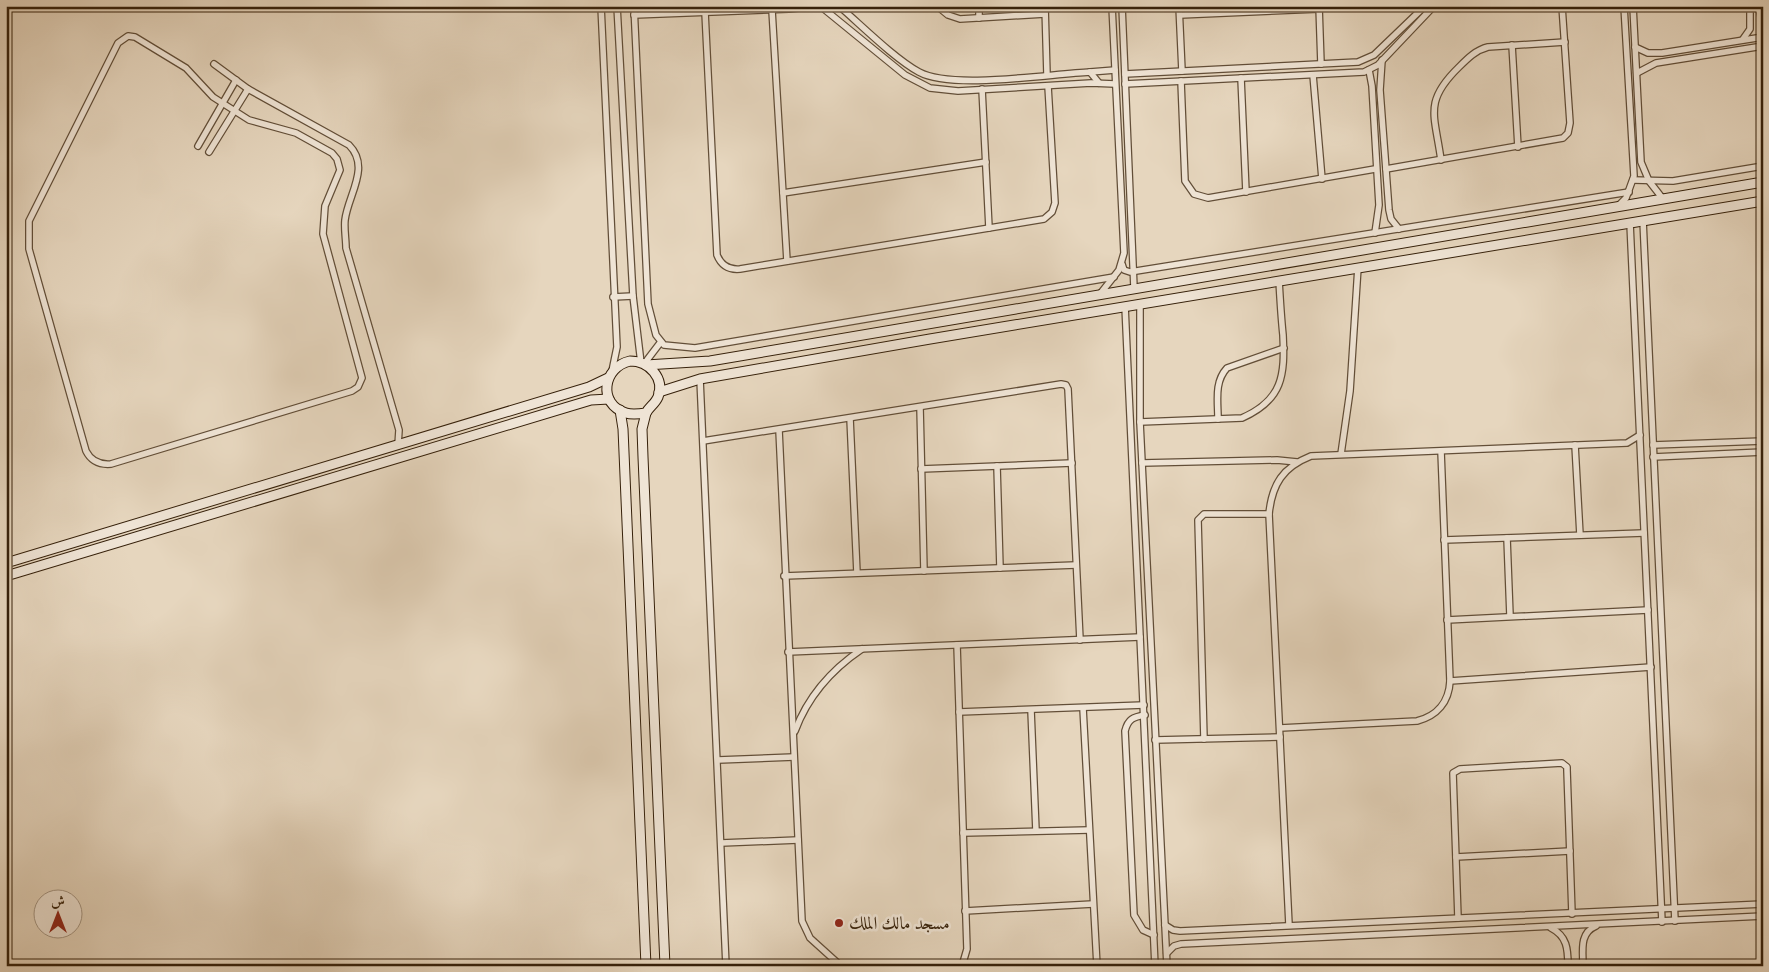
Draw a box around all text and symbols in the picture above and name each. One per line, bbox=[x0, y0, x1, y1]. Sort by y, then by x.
north arrow bbox=[32, 890, 82, 940]
text: ش bbox=[51, 893, 65, 910]
place label: مسجد مالك الملك bbox=[849, 912, 950, 934]
marker: مسجد مالك الملك bbox=[833, 917, 845, 929]

